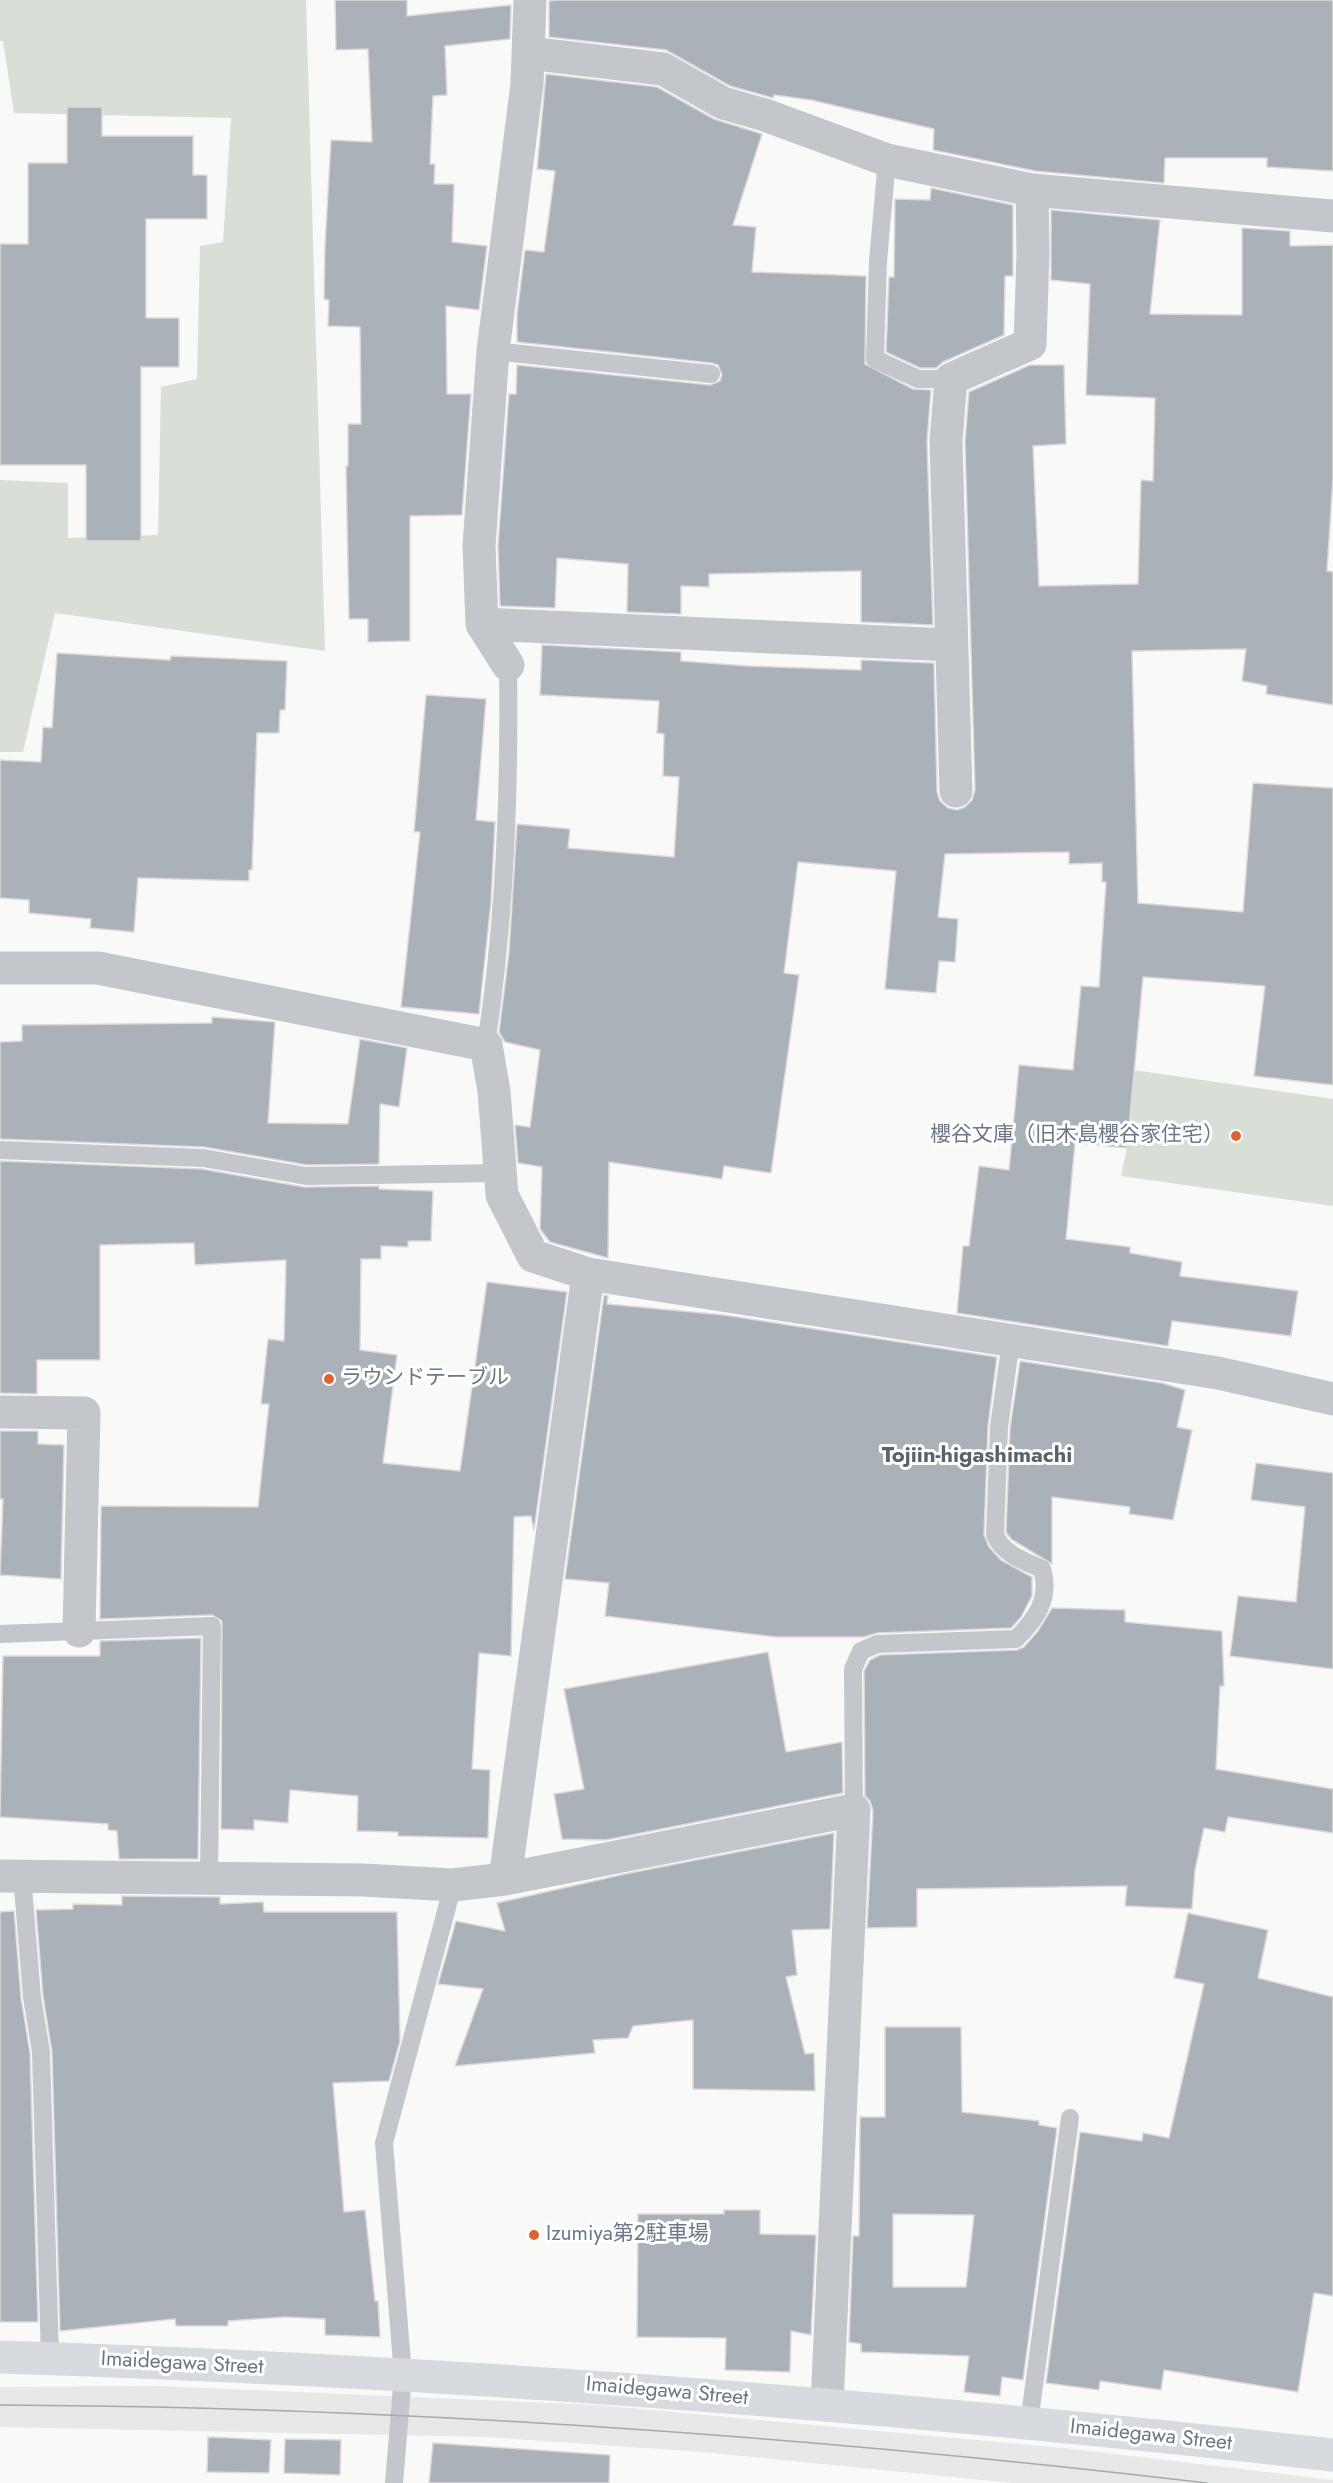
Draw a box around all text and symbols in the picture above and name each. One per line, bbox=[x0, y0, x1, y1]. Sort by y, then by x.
place label: 櫻谷文庫（旧木島櫻谷家住宅） bbox=[930, 1123, 1224, 1149]
marker: 櫻谷文庫（旧木島櫻谷家住宅） bbox=[1229, 1129, 1243, 1143]
place label: ラウンドテーブル bbox=[341, 1366, 509, 1392]
marker: ラウンドテーブル bbox=[322, 1372, 336, 1386]
district label: Tojiin-higashimachi bbox=[882, 1444, 1072, 1470]
place label: Izumiya第2駐車場 bbox=[546, 2222, 709, 2248]
marker: Izumiya第2駐車場 bbox=[527, 2228, 541, 2242]
street label: Imaidegawa Street bbox=[100, 2347, 264, 2381]
street label: Imaidegawa Street bbox=[585, 2372, 749, 2412]
street label: Imaidegawa Street bbox=[1069, 2415, 1233, 2457]

